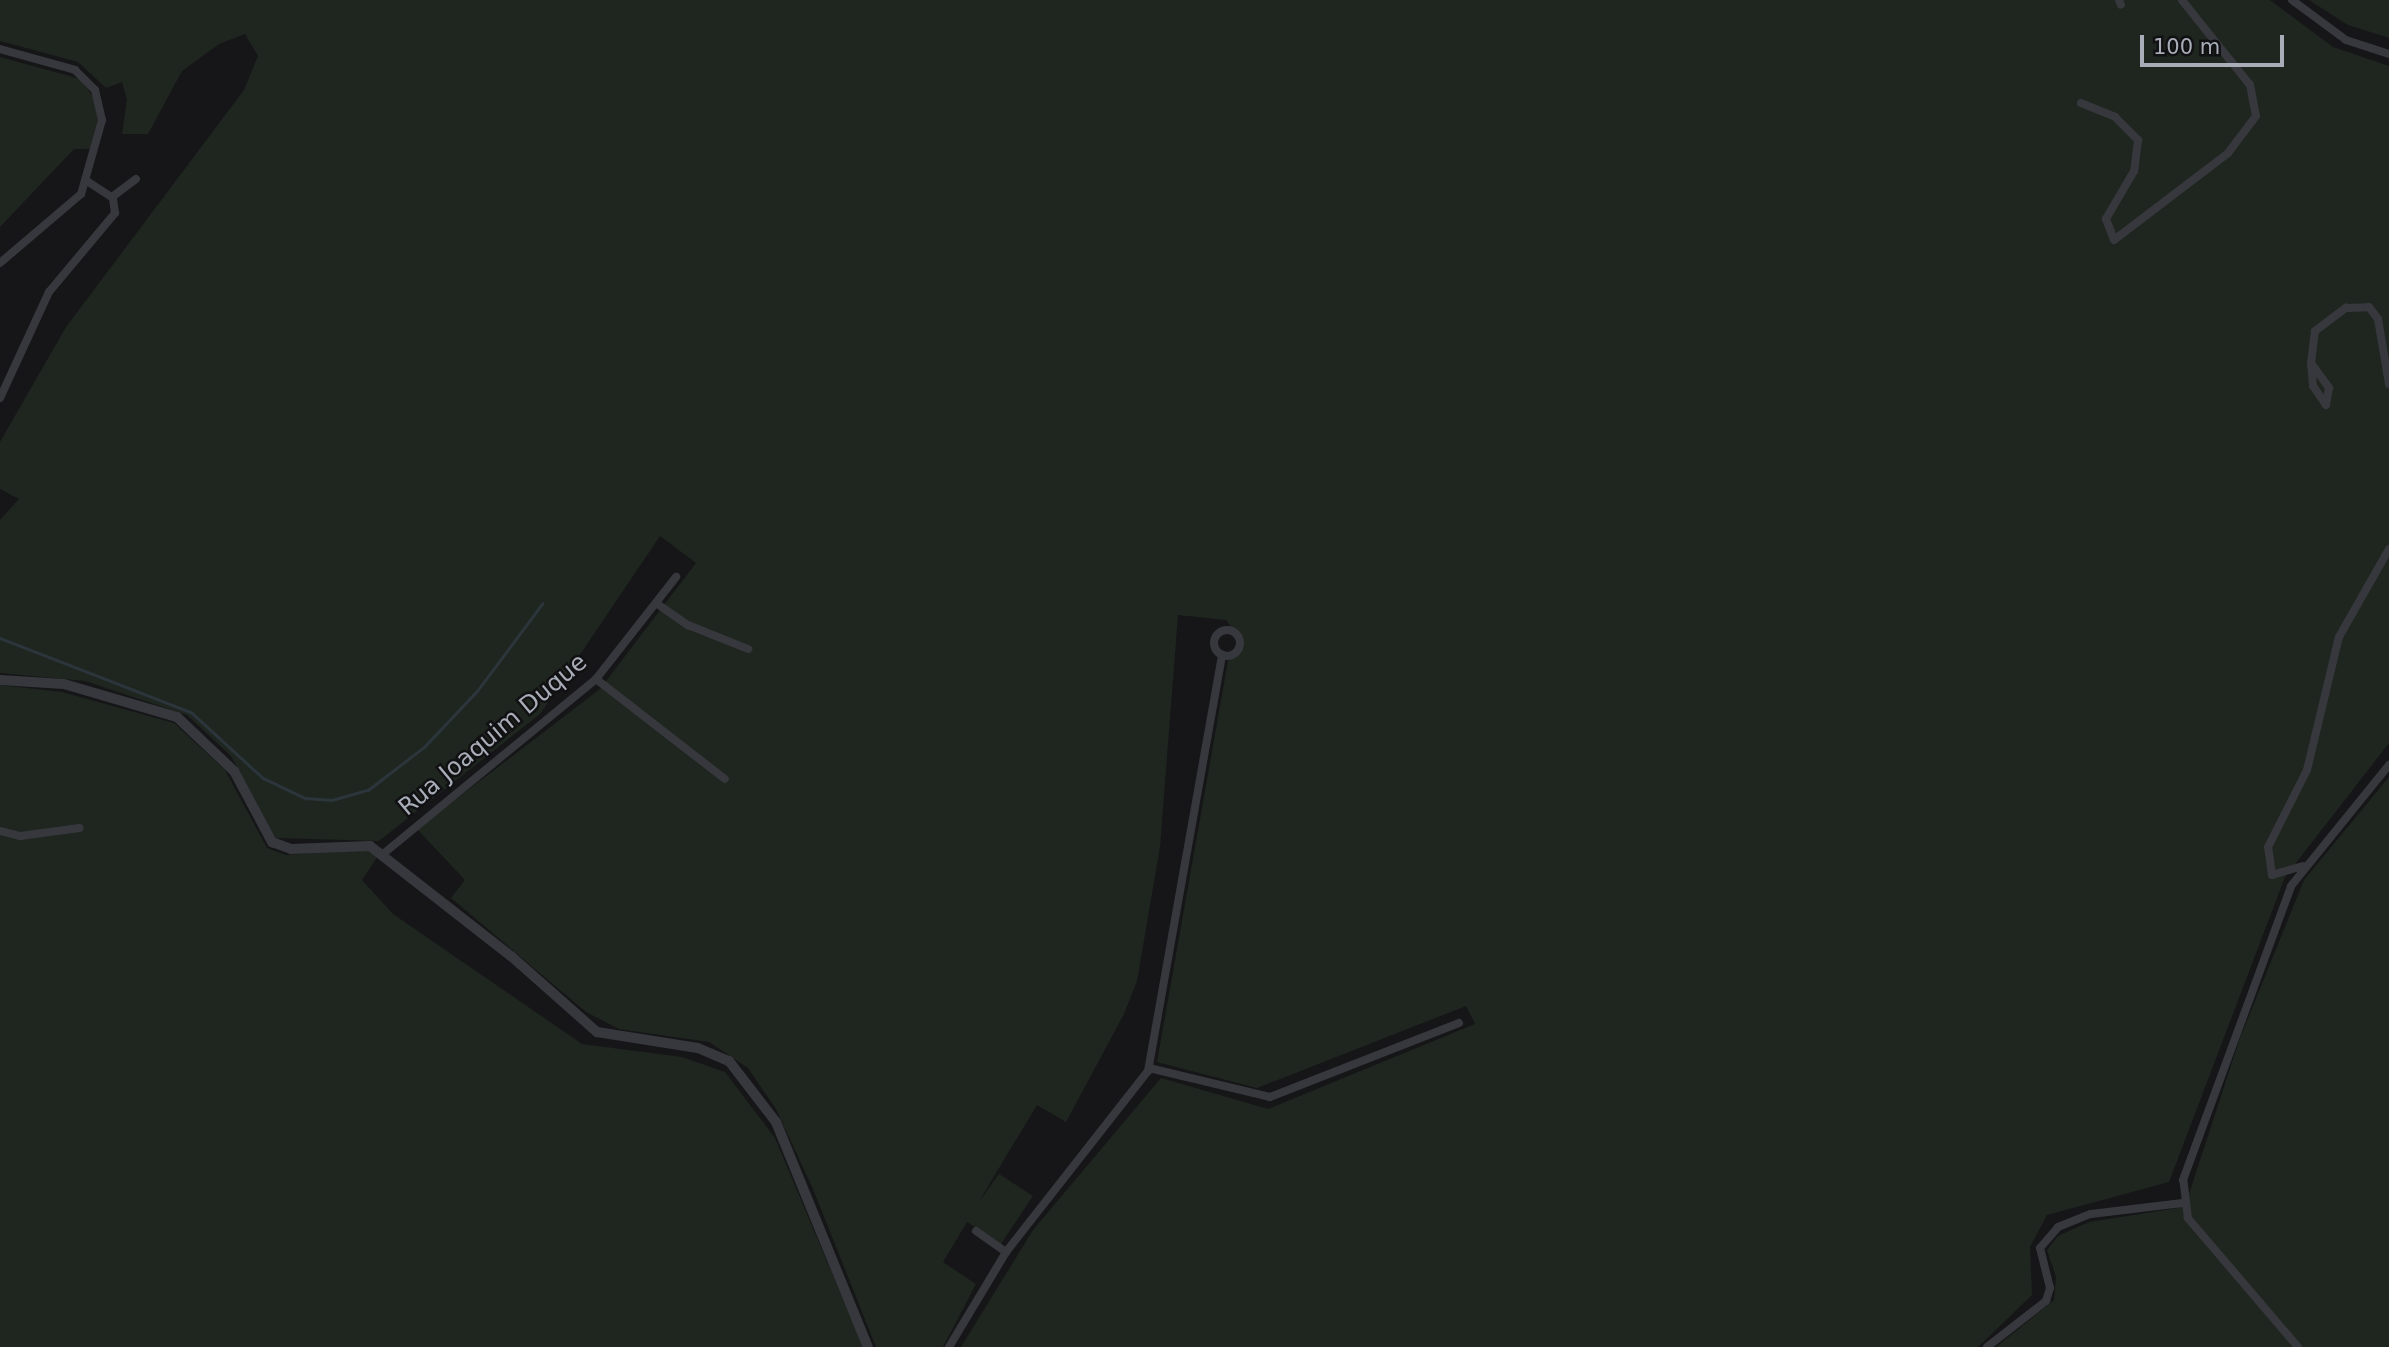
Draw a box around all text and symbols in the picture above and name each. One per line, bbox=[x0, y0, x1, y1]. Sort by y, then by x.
scale bar bbox=[2144, 21, 2288, 65]
text: 100 m bbox=[2153, 35, 2220, 59]
street label: Rua Joaquim Duque bbox=[393, 648, 593, 822]

